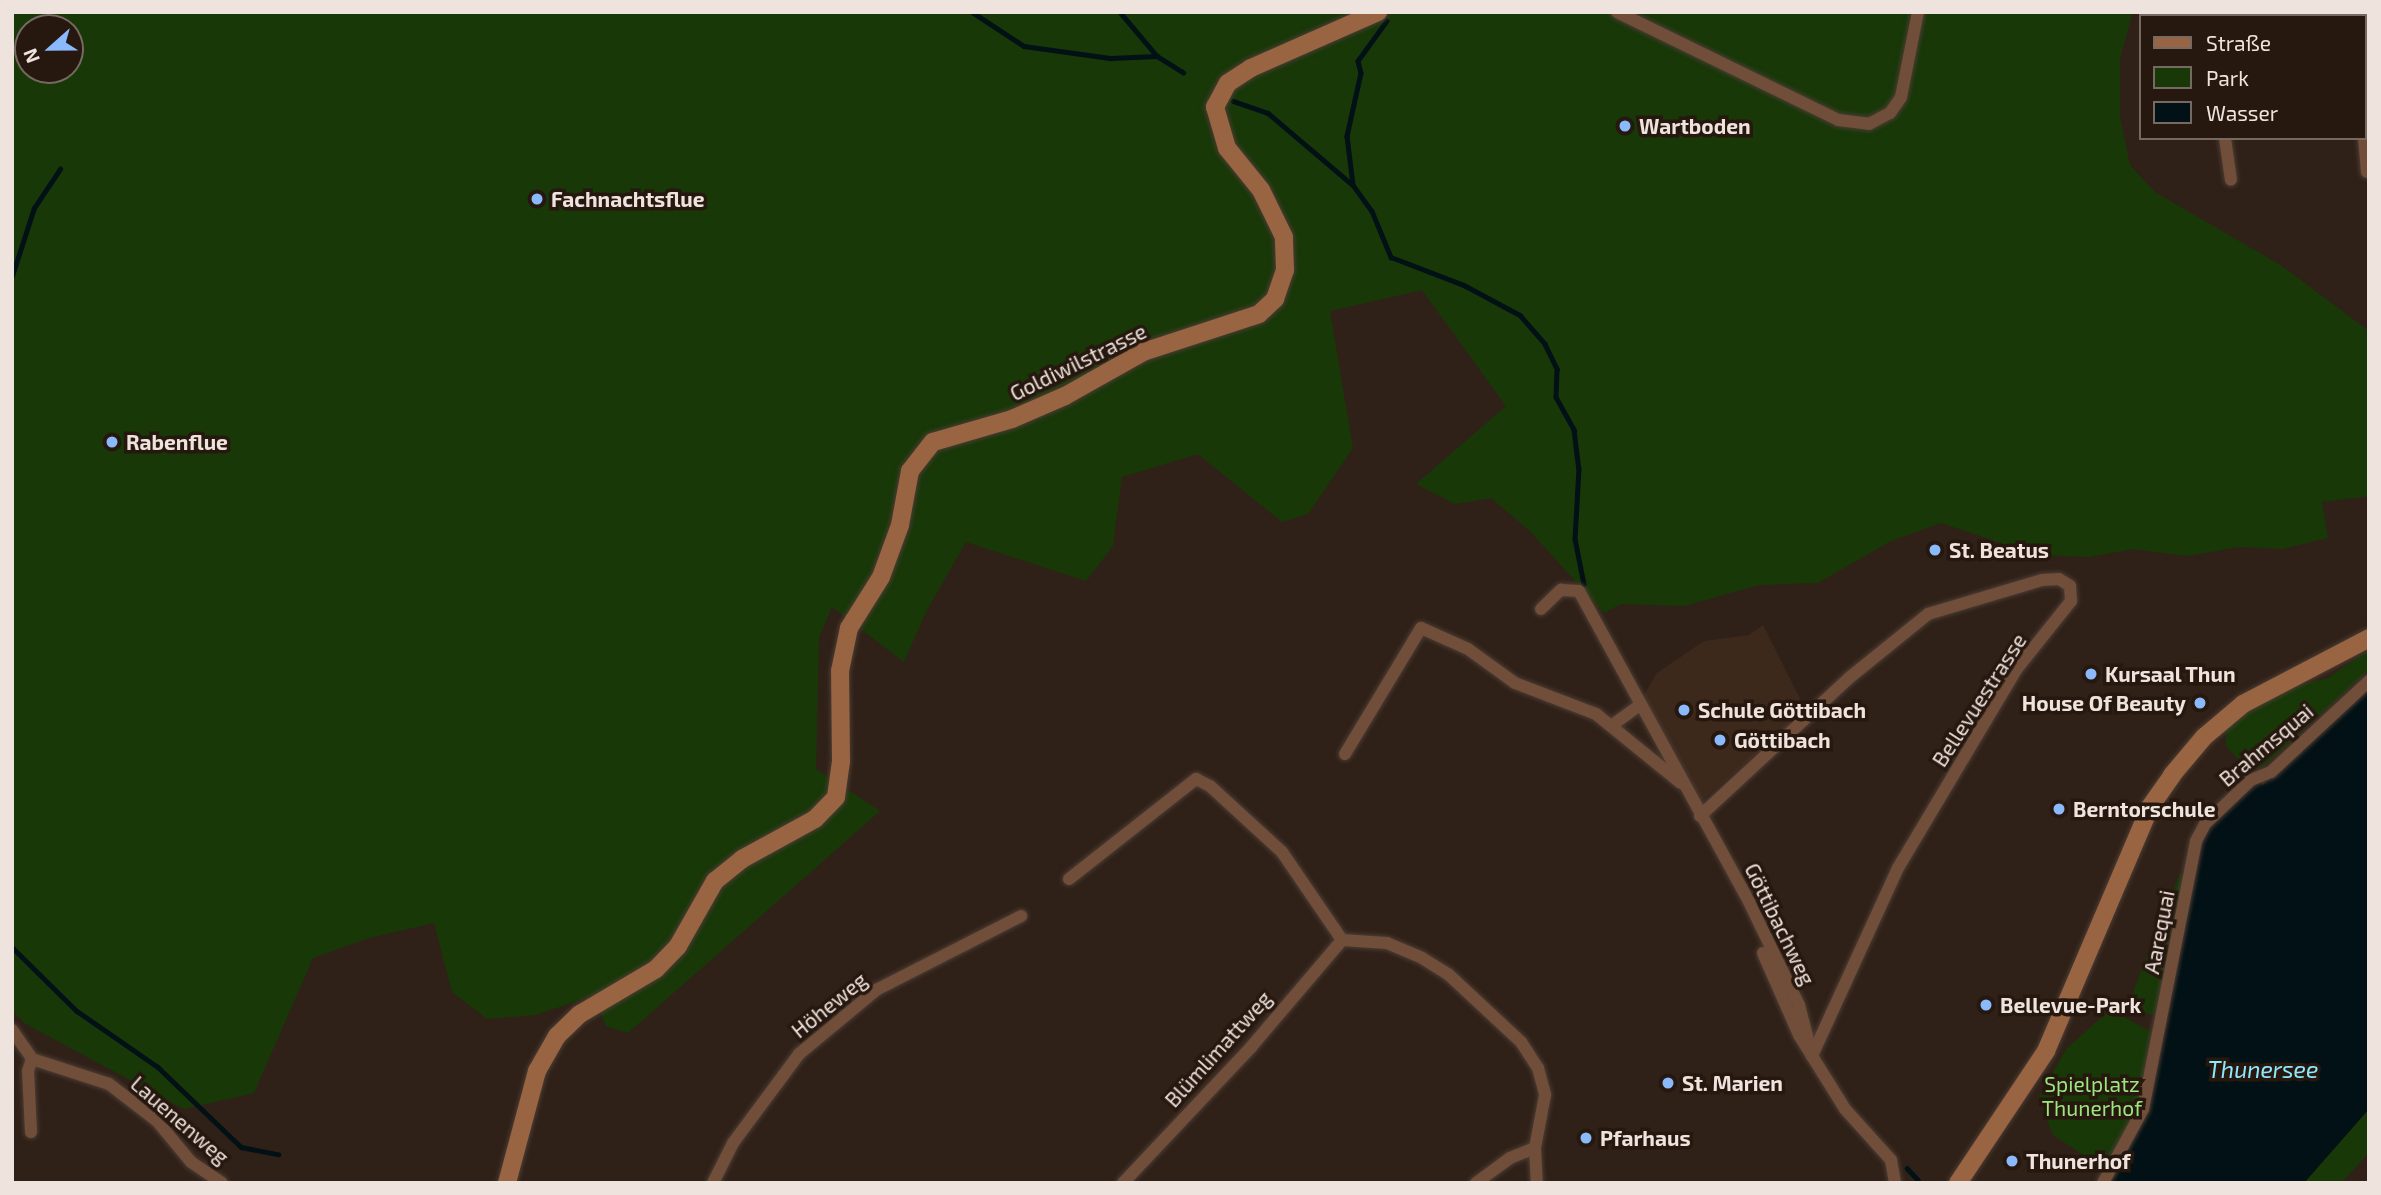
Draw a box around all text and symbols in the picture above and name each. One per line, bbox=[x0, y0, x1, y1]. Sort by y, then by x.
north arrow bbox=[14, 14, 84, 84]
legend bbox=[2140, 14, 2367, 140]
text: Straße bbox=[2206, 30, 2271, 55]
text: N bbox=[18, 45, 44, 67]
text: Park bbox=[2206, 65, 2249, 90]
text: Wasser bbox=[2206, 100, 2278, 125]
place label: Wartboden bbox=[1639, 113, 1751, 139]
marker: Wartboden bbox=[1617, 118, 1633, 134]
place label: Fachnachtsflue bbox=[551, 186, 705, 212]
marker: Fachnachtsflue bbox=[529, 191, 545, 207]
street label: Goldiwilstrasse bbox=[1006, 318, 1150, 406]
place label: Rabenflue bbox=[126, 429, 228, 455]
marker: Rabenflue bbox=[104, 434, 120, 450]
place label: St. Beatus bbox=[1949, 537, 2049, 563]
marker: St. Beatus bbox=[1927, 542, 1943, 558]
street label: Bellevuestrasse bbox=[1927, 629, 2031, 771]
place label: Kursaal Thun bbox=[2105, 661, 2236, 687]
marker: Kursaal Thun bbox=[2083, 666, 2099, 682]
place label: House Of Beauty bbox=[2021, 690, 2186, 716]
marker: House Of Beauty bbox=[2192, 695, 2208, 711]
place label: Schule Göttibach bbox=[1698, 697, 1866, 723]
street label: Brahmsquai bbox=[2214, 698, 2318, 792]
marker: Schule Göttibach bbox=[1676, 702, 1692, 718]
place label: Göttibach bbox=[1734, 727, 1831, 753]
marker: Göttibach bbox=[1712, 732, 1728, 748]
place label: Berntorschule bbox=[2073, 796, 2215, 822]
marker: Berntorschule bbox=[2051, 801, 2067, 817]
street label: Göttibachweg bbox=[1740, 859, 1820, 989]
street label: Aarequai bbox=[2139, 888, 2179, 976]
street label: Höheweg bbox=[786, 967, 872, 1043]
street label: Blümlimattweg bbox=[1159, 986, 1277, 1112]
place label: Bellevue-Park bbox=[2000, 992, 2141, 1018]
marker: Bellevue-Park bbox=[1978, 997, 1994, 1013]
water label: Thunersee bbox=[2208, 1055, 2318, 1083]
place label: St. Marien bbox=[1682, 1070, 1783, 1096]
street label: Lauenenweg bbox=[126, 1071, 234, 1169]
park label: Spielplatz Thunerhof bbox=[2042, 1071, 2142, 1121]
marker: St. Marien bbox=[1660, 1075, 1676, 1091]
place label: Pfarhaus bbox=[1600, 1125, 1691, 1151]
marker: Pfarhaus bbox=[1578, 1130, 1594, 1146]
place label: Thunerhof bbox=[2026, 1148, 2131, 1174]
marker: Thunerhof bbox=[2004, 1153, 2020, 1169]

